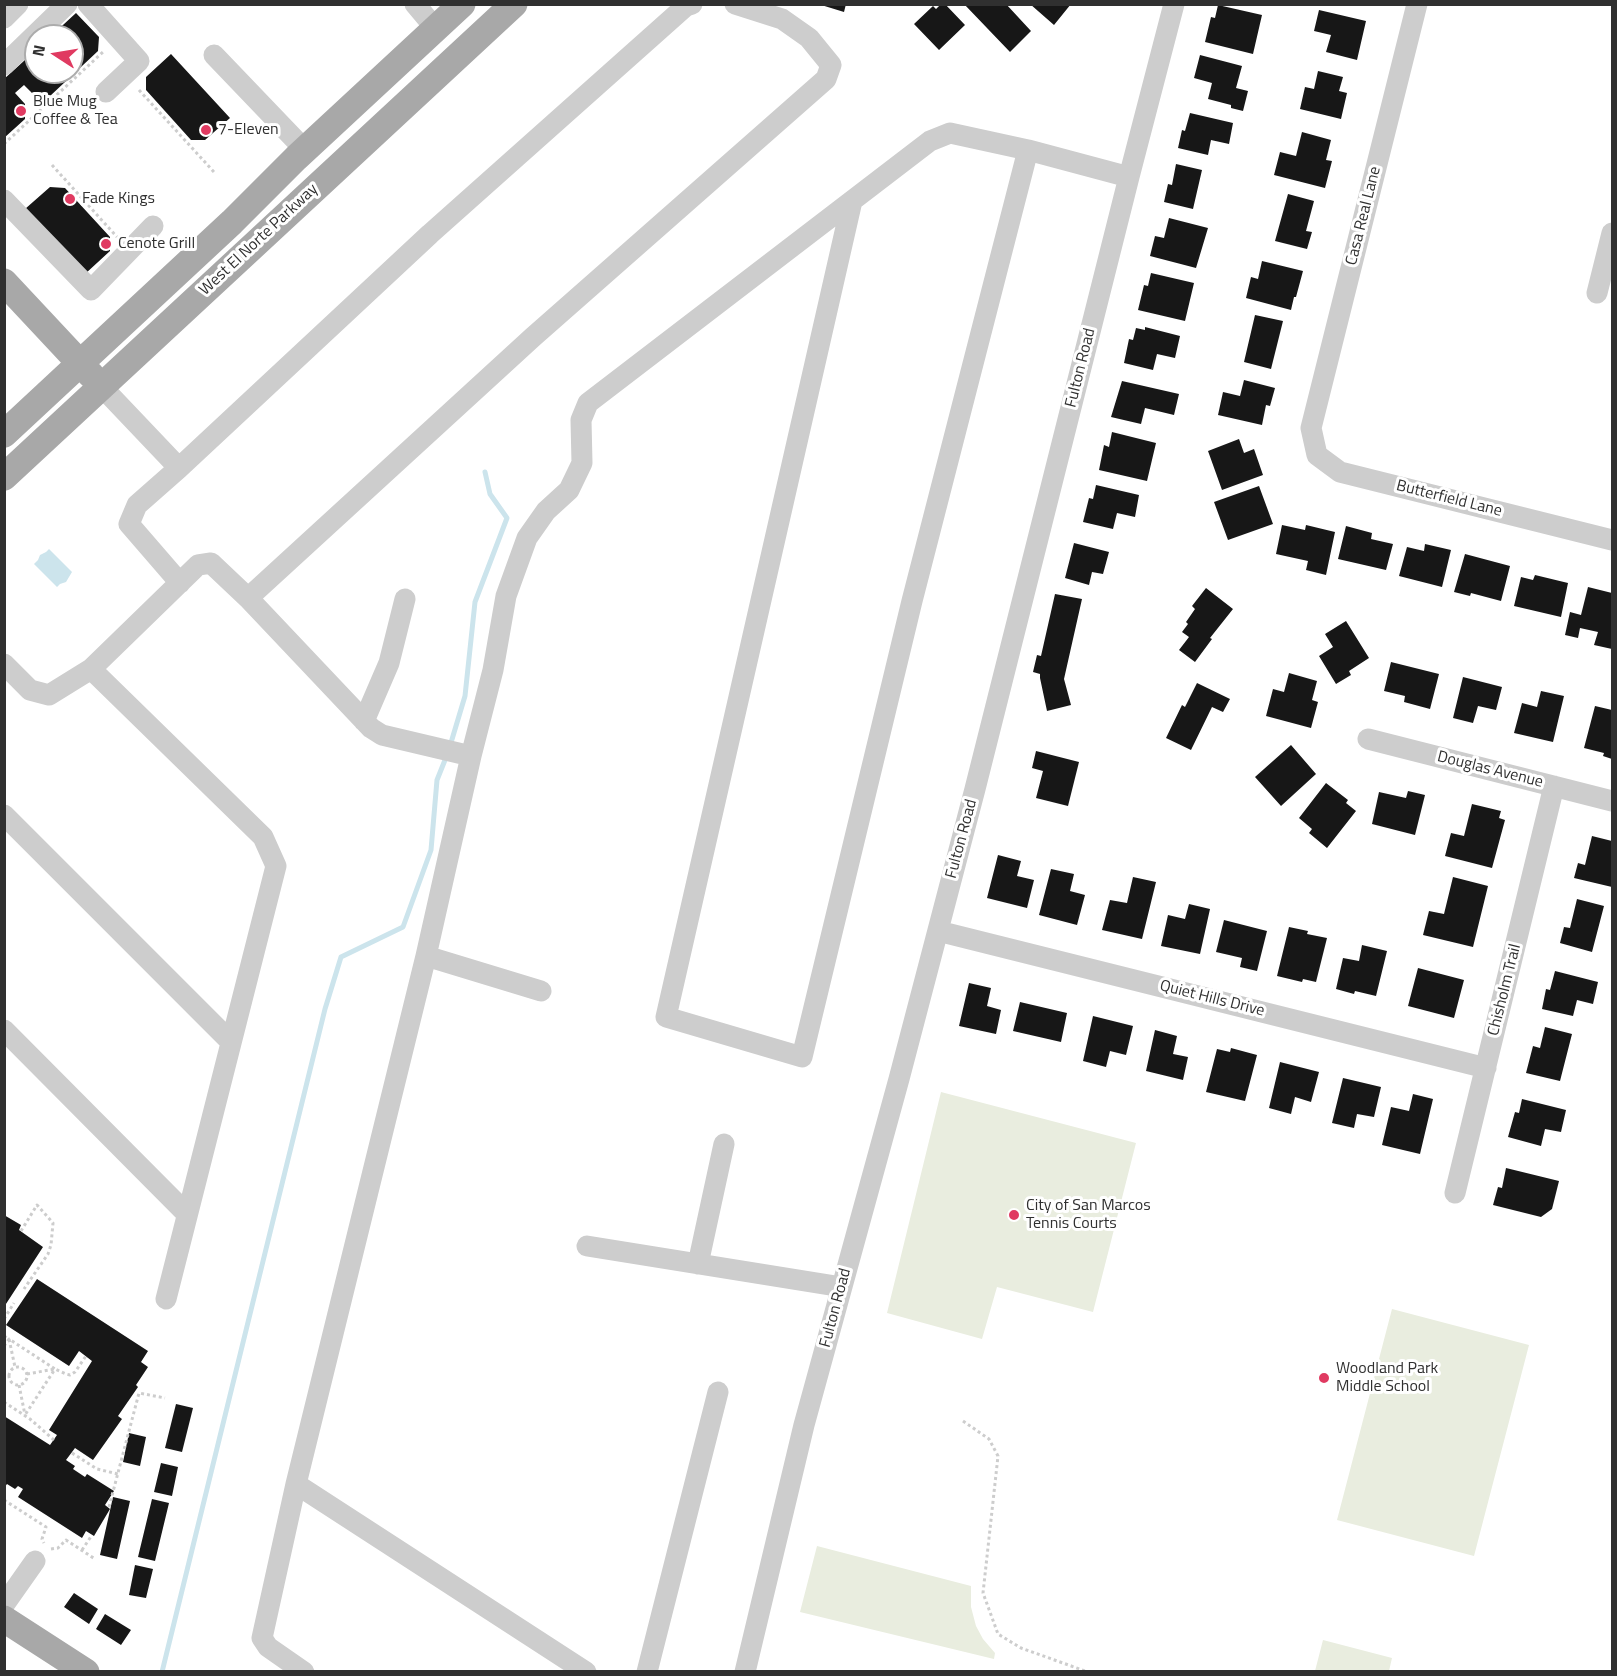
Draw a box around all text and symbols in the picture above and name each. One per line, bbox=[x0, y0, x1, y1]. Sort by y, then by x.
north arrow bbox=[24, 24, 84, 84]
text: N bbox=[25, 43, 51, 59]
place label: Blue Mug Coffee & Tea bbox=[33, 92, 118, 130]
marker: Blue Mug Coffee & Tea bbox=[14, 104, 28, 118]
place label: 7-Eleven bbox=[218, 120, 279, 140]
marker: 7-Eleven bbox=[199, 123, 213, 137]
street label: Casa Real Lane bbox=[1342, 165, 1386, 267]
street label: West El Norte Parkway bbox=[196, 180, 322, 300]
place label: Fade Kings bbox=[82, 189, 155, 209]
marker: Fade Kings bbox=[63, 192, 77, 206]
place label: Cenote Grill bbox=[118, 234, 195, 254]
marker: Cenote Grill bbox=[99, 237, 113, 251]
street label: Fulton Road bbox=[1062, 326, 1100, 410]
street label: Butterfield Lane bbox=[1394, 477, 1504, 521]
street label: Douglas Avenue bbox=[1435, 748, 1545, 792]
street label: Fulton Road bbox=[942, 797, 982, 881]
street label: Chisholm Trail bbox=[1484, 942, 1526, 1038]
street label: Quiet Hills Drive bbox=[1158, 977, 1266, 1021]
place label: City of San Marcos Tennis Courts bbox=[1026, 1196, 1151, 1234]
marker: City of San Marcos Tennis Courts bbox=[1007, 1208, 1021, 1222]
street label: Fulton Road bbox=[816, 1266, 856, 1350]
place label: Woodland Park Middle School bbox=[1336, 1359, 1438, 1397]
marker: Woodland Park Middle School bbox=[1317, 1371, 1331, 1385]

